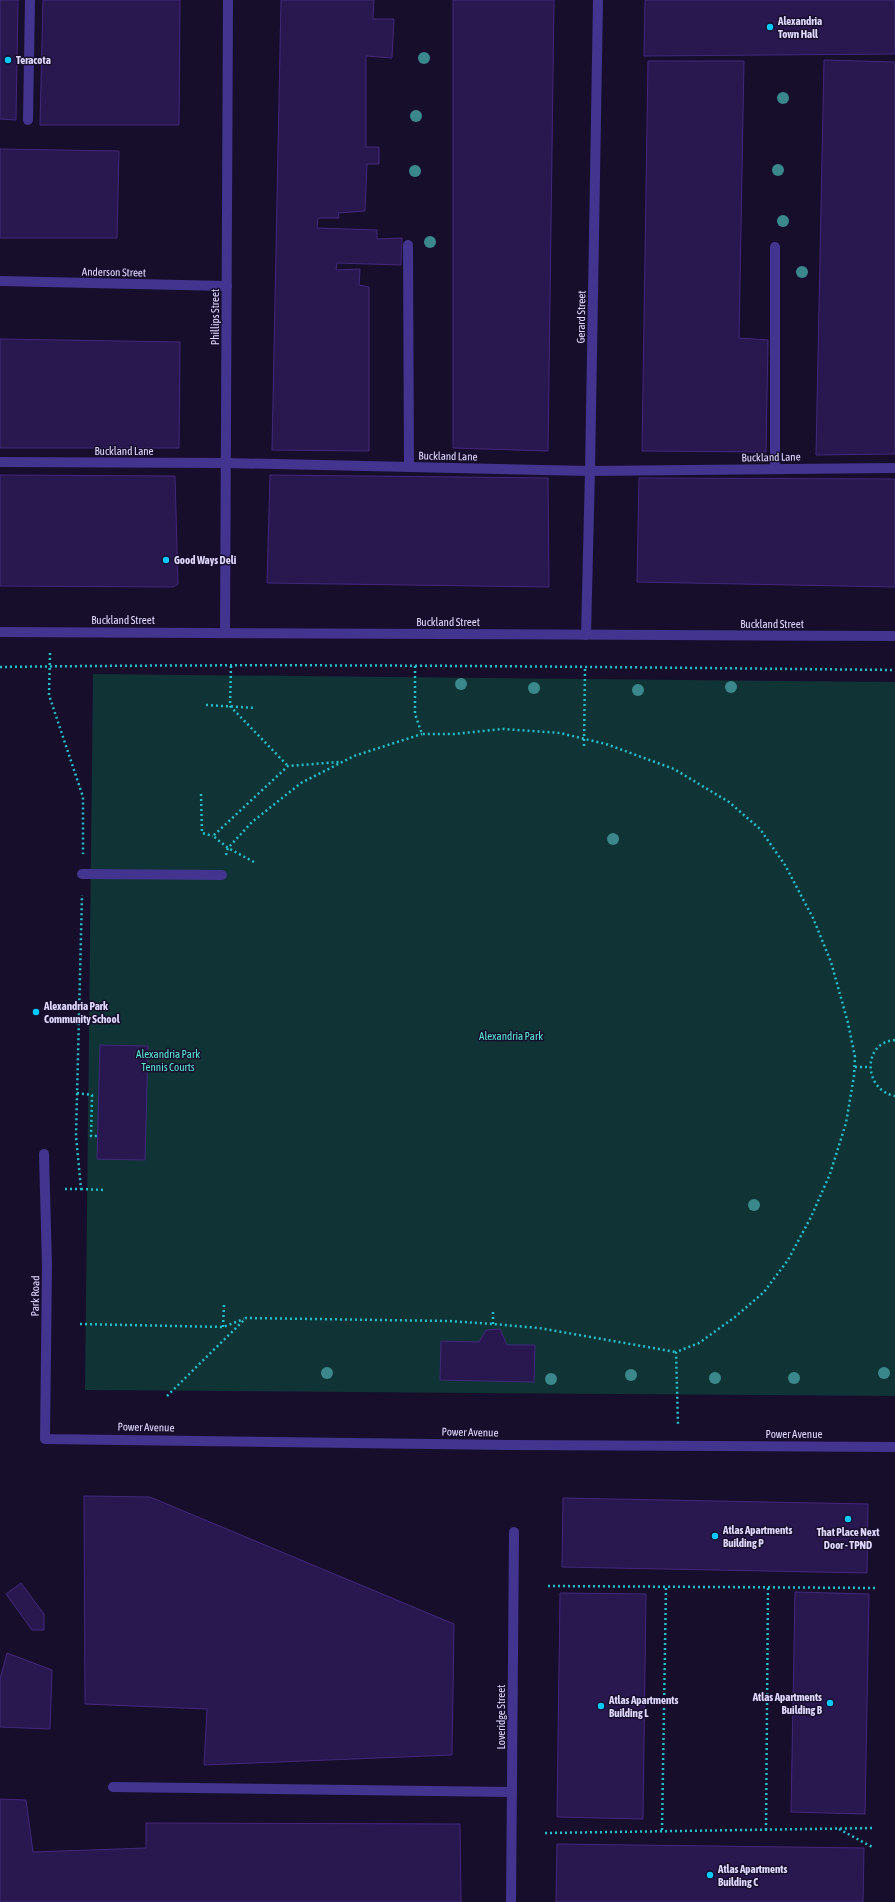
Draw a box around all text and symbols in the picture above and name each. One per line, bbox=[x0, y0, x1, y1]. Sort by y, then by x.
place label: Alexandria Town Hall bbox=[777, 15, 822, 40]
marker: Alexandria Town Hall bbox=[765, 22, 775, 32]
place label: Teracota bbox=[16, 54, 51, 66]
marker: Teracota bbox=[3, 55, 13, 65]
street label: Anderson Street bbox=[82, 265, 146, 279]
street label: Phillips Street bbox=[209, 289, 221, 345]
street label: Gerard Street bbox=[575, 290, 587, 344]
street label: Buckland Lane bbox=[94, 445, 154, 457]
street label: Buckland Lane bbox=[418, 449, 478, 463]
street label: Buckland Lane bbox=[741, 450, 801, 464]
place label: Good Ways Deli bbox=[174, 554, 237, 566]
marker: Good Ways Deli bbox=[161, 555, 171, 565]
street label: Buckland Street bbox=[91, 614, 155, 626]
street label: Buckland Street bbox=[416, 616, 480, 628]
street label: Buckland Street bbox=[740, 618, 804, 630]
place label: Alexandria Park Community School bbox=[43, 1000, 121, 1025]
marker: Alexandria Park Community School bbox=[31, 1007, 41, 1017]
park label: Alexandria Park bbox=[479, 1030, 543, 1042]
park label: Alexandria Park Tennis Courts bbox=[136, 1048, 200, 1073]
street label: Park Road bbox=[29, 1275, 41, 1317]
street label: Power Avenue bbox=[117, 1421, 175, 1433]
street label: Power Avenue bbox=[441, 1426, 499, 1438]
street label: Power Avenue bbox=[766, 1428, 823, 1440]
marker: That Place Next Door - TPND bbox=[843, 1514, 853, 1524]
place label: Atlas Apartments Building P bbox=[722, 1524, 792, 1549]
place label: That Place Next Door - TPND bbox=[817, 1526, 880, 1551]
marker: Atlas Apartments Building P bbox=[710, 1531, 720, 1541]
street label: Loveridge Street bbox=[495, 1685, 507, 1749]
place label: Atlas Apartments Building B bbox=[752, 1691, 823, 1716]
place label: Atlas Apartments Building L bbox=[608, 1694, 678, 1719]
marker: Atlas Apartments Building B bbox=[825, 1698, 835, 1708]
marker: Atlas Apartments Building L bbox=[596, 1701, 606, 1711]
place label: Atlas Apartments Building C bbox=[717, 1863, 787, 1888]
marker: Atlas Apartments Building C bbox=[705, 1870, 715, 1880]

